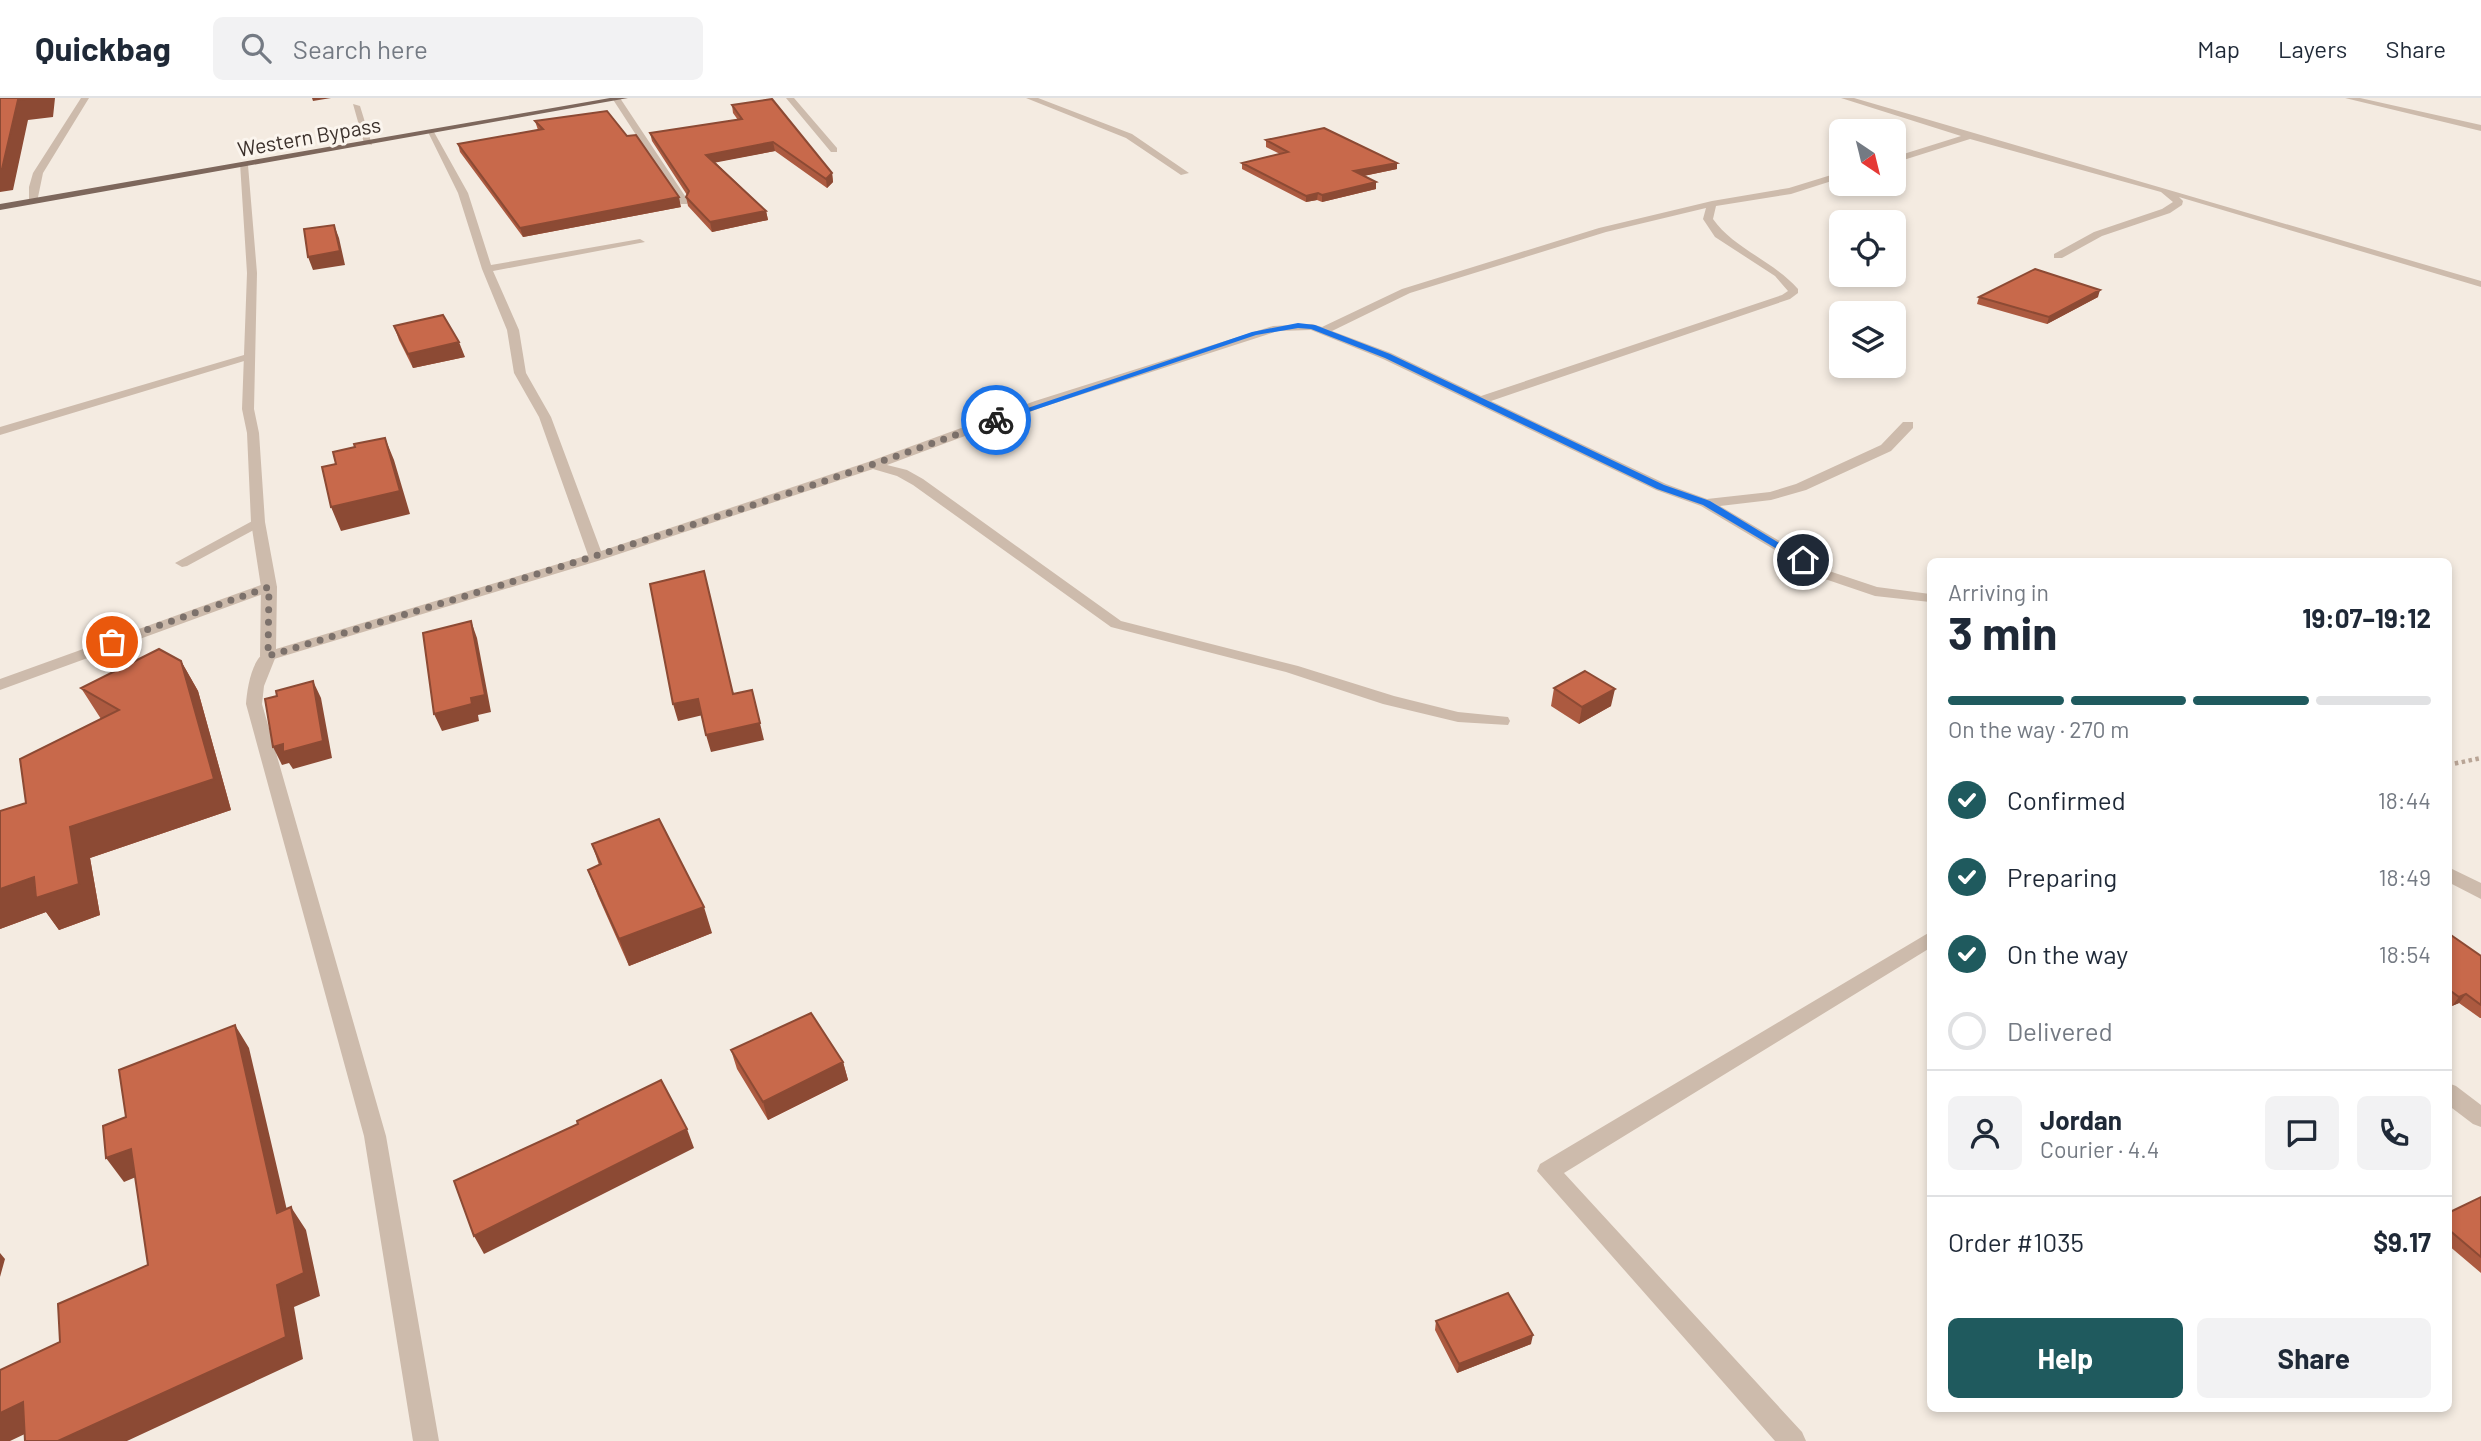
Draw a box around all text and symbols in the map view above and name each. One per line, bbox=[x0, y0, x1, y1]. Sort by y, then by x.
search box bbox=[213, 17, 703, 80]
text: Quickbag bbox=[35, 28, 171, 68]
icon: search bbox=[237, 29, 275, 67]
text: Search here bbox=[293, 33, 428, 64]
text: Map bbox=[2197, 34, 2240, 63]
text: Layers bbox=[2278, 34, 2347, 63]
text: Share bbox=[2385, 34, 2446, 63]
street label: Western Bypass bbox=[235, 111, 383, 161]
north arrow bbox=[1829, 119, 1906, 196]
map controls bbox=[1829, 119, 1906, 378]
button: locate bbox=[1829, 210, 1906, 287]
button: layers bbox=[1829, 301, 1906, 378]
courier bbox=[961, 385, 1031, 455]
icon: bike bbox=[977, 401, 1015, 439]
pin bbox=[1773, 530, 1833, 590]
icon: home bbox=[1784, 541, 1822, 579]
text: Arriving in bbox=[1948, 578, 2049, 606]
text: 19:07–19:12 bbox=[2302, 602, 2431, 633]
text: 3 min bbox=[1948, 604, 2057, 659]
pin bbox=[82, 612, 142, 672]
icon: bag bbox=[93, 623, 131, 661]
text: On the way · 270 m bbox=[1948, 715, 2129, 743]
icon: check bbox=[1948, 781, 1986, 819]
text: Confirmed bbox=[2007, 784, 2126, 815]
text: 18:44 bbox=[2378, 786, 2431, 814]
icon: check bbox=[1948, 858, 1986, 896]
text: Preparing bbox=[2007, 861, 2117, 892]
text: 18:49 bbox=[2379, 863, 2431, 891]
icon: check bbox=[1948, 935, 1986, 973]
text: On the way bbox=[2007, 938, 2128, 969]
text: 18:54 bbox=[2379, 940, 2431, 968]
text: Delivered bbox=[2007, 1015, 2113, 1046]
button: person bbox=[1948, 1096, 2022, 1170]
button: chat bbox=[2265, 1096, 2339, 1170]
button: phone bbox=[2357, 1096, 2431, 1170]
text: Jordan bbox=[2040, 1104, 2122, 1135]
text: Courier · 4.4 bbox=[2040, 1135, 2159, 1163]
text: Order #1035 bbox=[1948, 1226, 2084, 1257]
text: $9.17 bbox=[2373, 1226, 2431, 1257]
button: Help bbox=[1948, 1318, 2183, 1398]
button: Share bbox=[2197, 1318, 2431, 1398]

